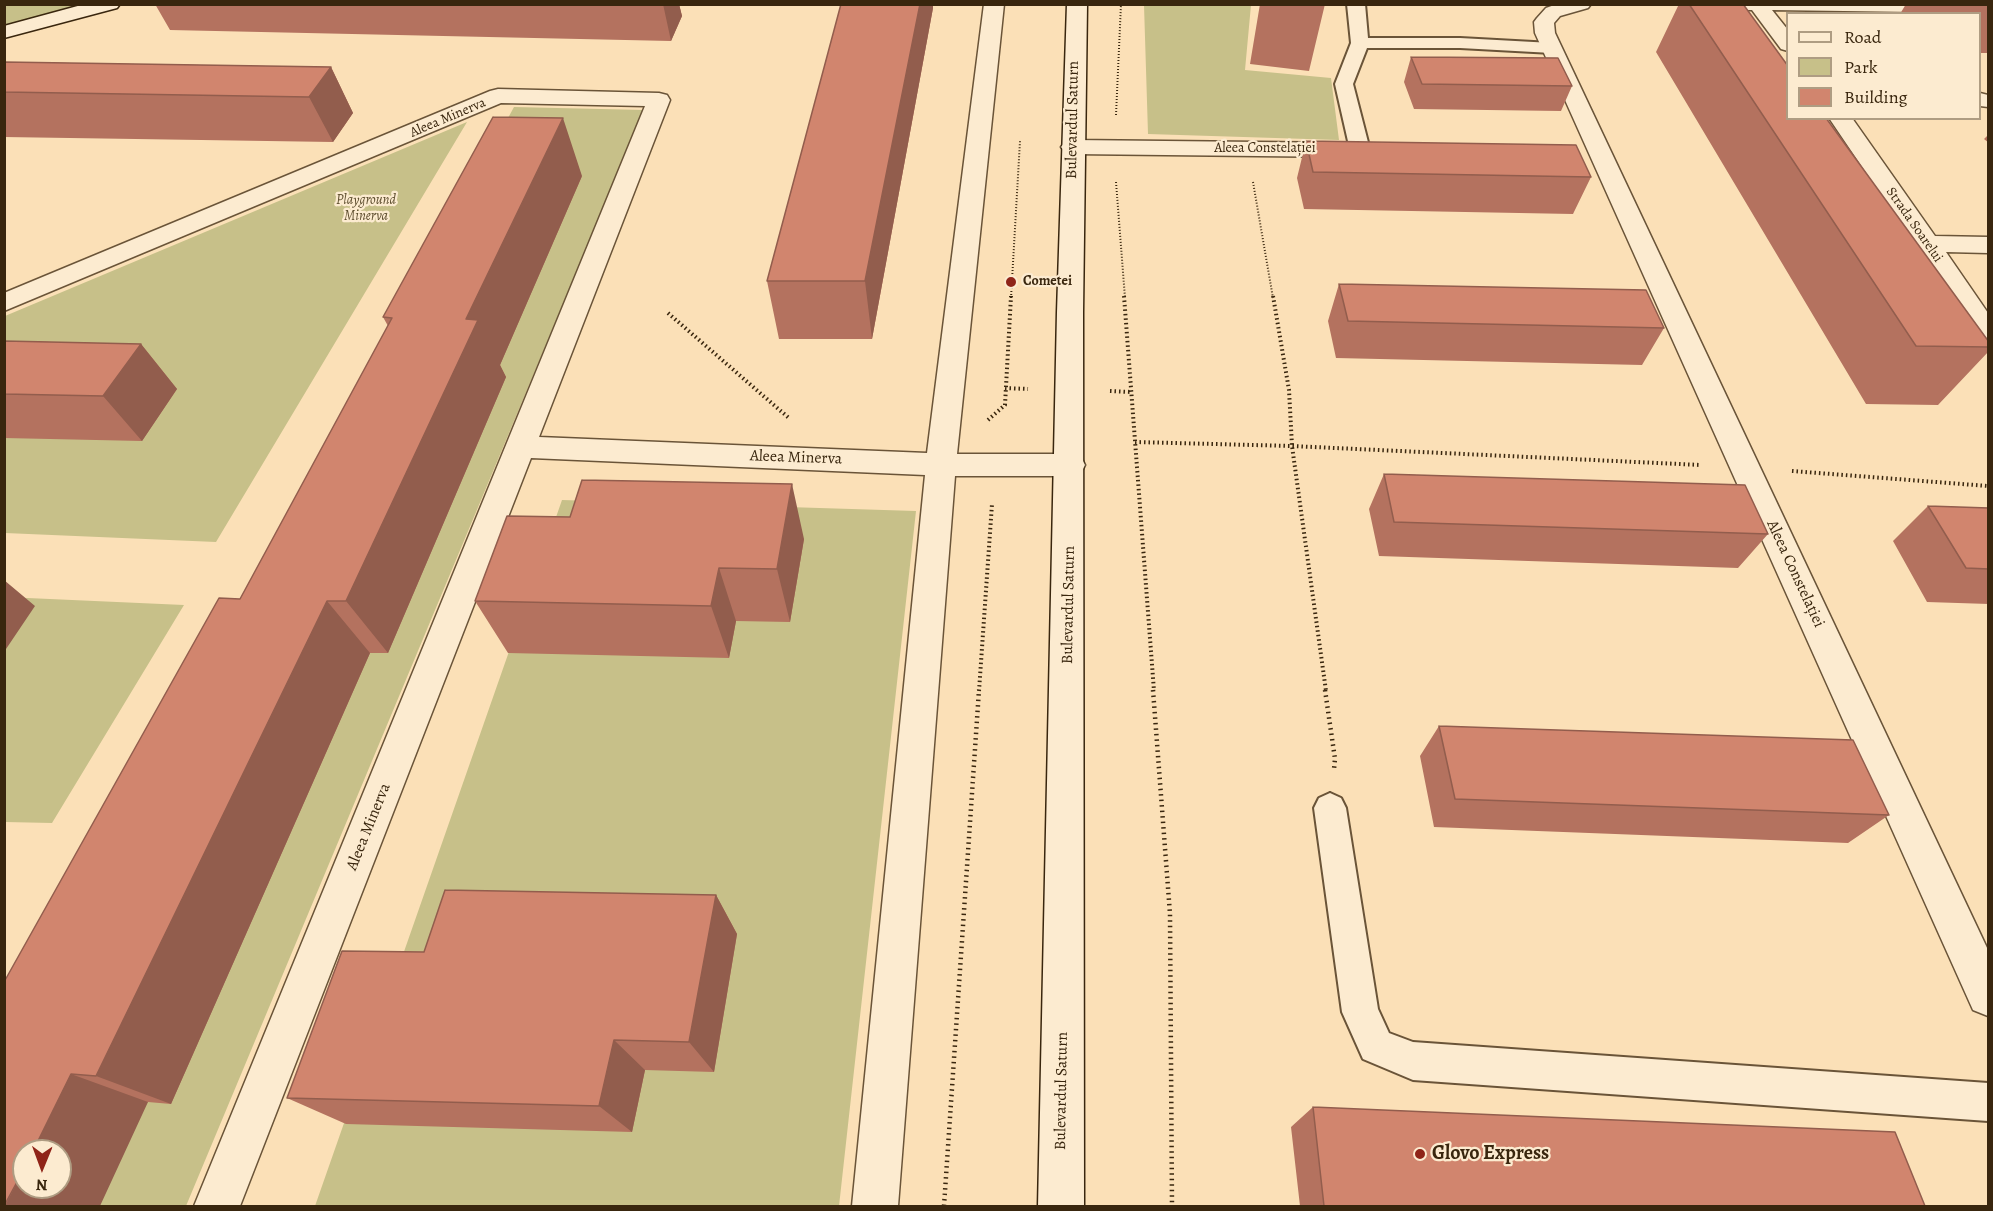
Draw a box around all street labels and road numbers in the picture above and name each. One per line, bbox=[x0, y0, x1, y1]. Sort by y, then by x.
street label: Bulevardul Saturn bbox=[1062, 61, 1084, 179]
street label: Aleea Minerva bbox=[408, 94, 488, 142]
street label: Aleea Constelației bbox=[1214, 141, 1316, 157]
street label: Strada Soarelui bbox=[1882, 184, 1946, 266]
street label: Aleea Minerva bbox=[749, 447, 843, 469]
street label: Aleea Constelației bbox=[1762, 517, 1828, 631]
street label: Bulevardul Saturn bbox=[1058, 546, 1080, 664]
street label: Aleea Minerva bbox=[343, 781, 395, 873]
street label: Bulevardul Saturn bbox=[1051, 1032, 1073, 1150]

